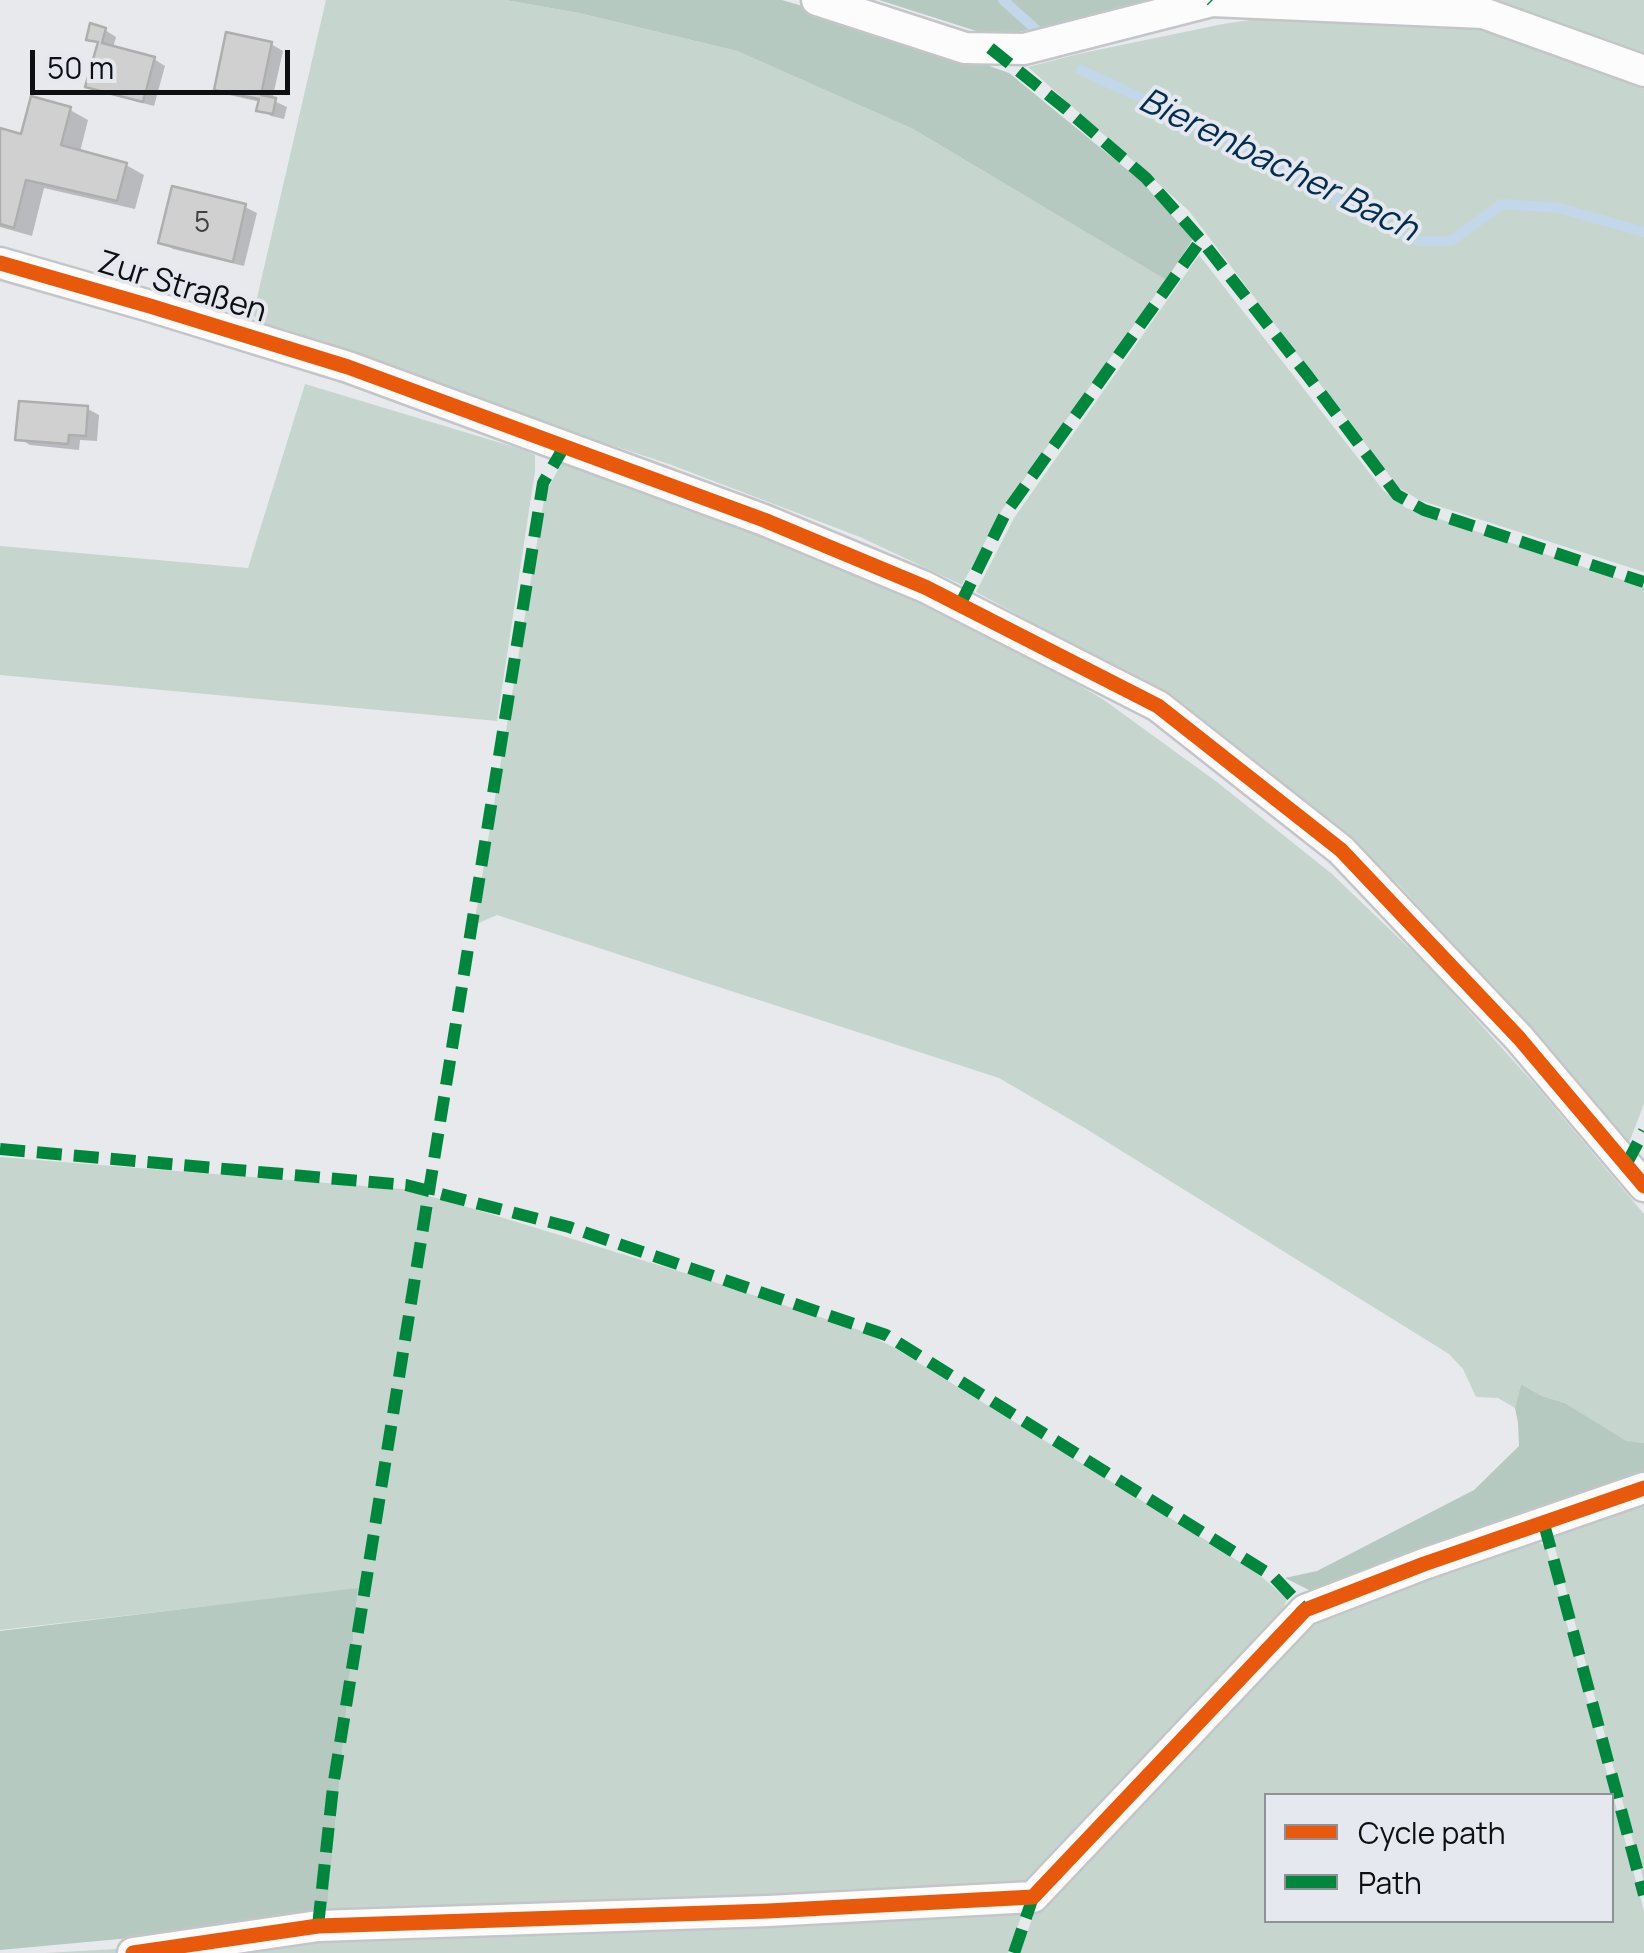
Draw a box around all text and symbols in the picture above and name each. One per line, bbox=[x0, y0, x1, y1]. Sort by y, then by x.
scale bar bbox=[35, 30, 295, 92]
text: 50 m bbox=[47, 47, 114, 88]
water label: Bierenbacher Bach bbox=[1132, 80, 1424, 252]
house number: 5 bbox=[194, 207, 210, 241]
street label: Zur Straßen bbox=[93, 244, 271, 332]
legend bbox=[1264, 1793, 1614, 1923]
text: Cycle path bbox=[1358, 1812, 1506, 1853]
text: Path bbox=[1358, 1862, 1422, 1903]

